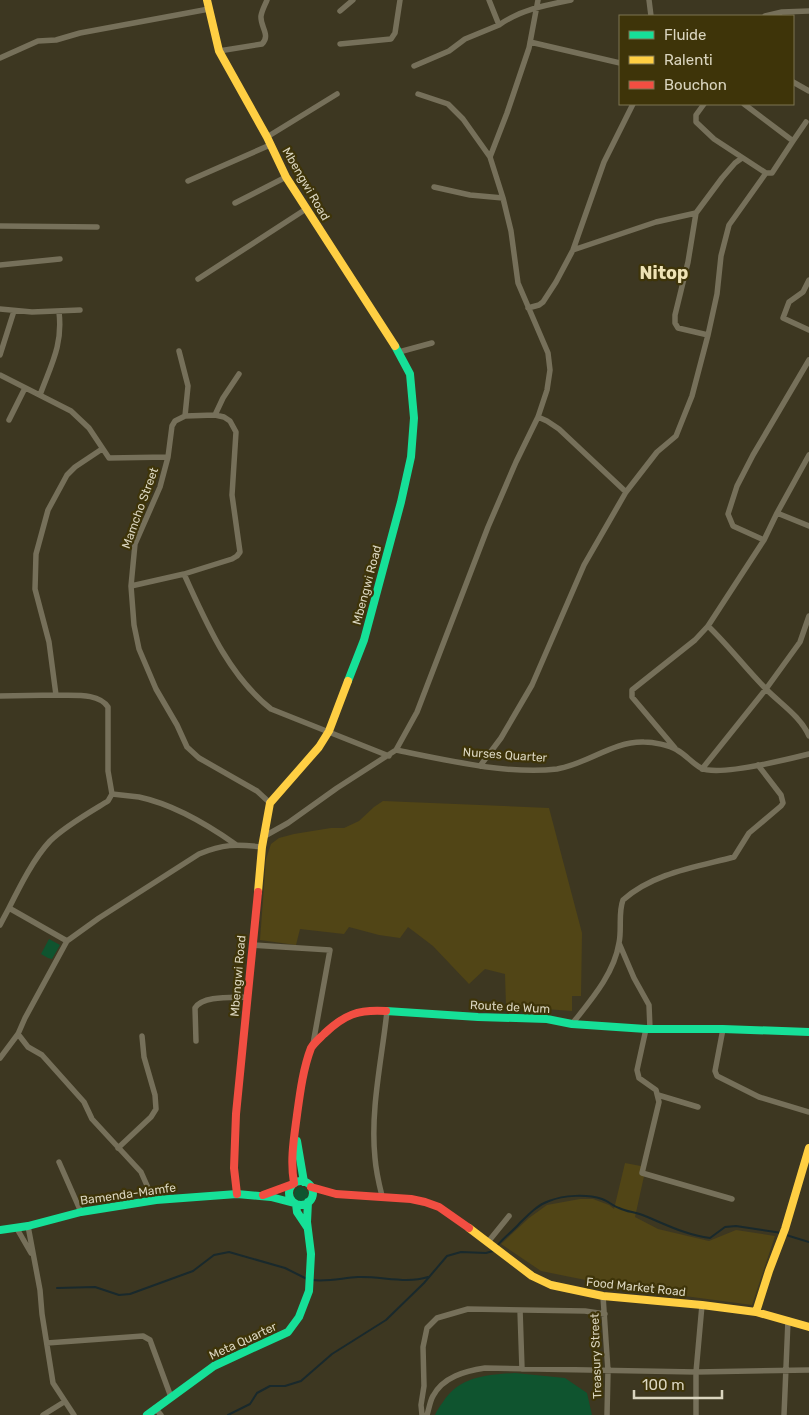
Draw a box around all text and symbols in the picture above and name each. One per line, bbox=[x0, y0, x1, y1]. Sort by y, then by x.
legend bbox=[619, 15, 794, 105]
text: Fluide bbox=[664, 26, 706, 44]
text: Ralenti bbox=[664, 51, 713, 69]
text: Bouchon bbox=[664, 76, 727, 94]
street label: Mbengwi Road bbox=[280, 145, 332, 223]
district label: Nitop bbox=[640, 262, 688, 284]
street label: Mamcho Street bbox=[119, 465, 161, 550]
street label: Mbengwi Road bbox=[350, 544, 384, 626]
street label: Nurses Quarter bbox=[462, 745, 548, 765]
street label: Mbengwi Road bbox=[227, 935, 249, 1017]
street label: Route de Wum bbox=[470, 998, 550, 1016]
street label: Bamenda-Mamfe bbox=[79, 1180, 177, 1208]
street label: Food Market Road bbox=[585, 1275, 687, 1299]
street label: Treasury Street bbox=[587, 1313, 604, 1399]
street label: Meta Quarter bbox=[207, 1319, 279, 1363]
scale bar bbox=[634, 1368, 722, 1400]
text: 100 m bbox=[642, 1376, 684, 1394]

